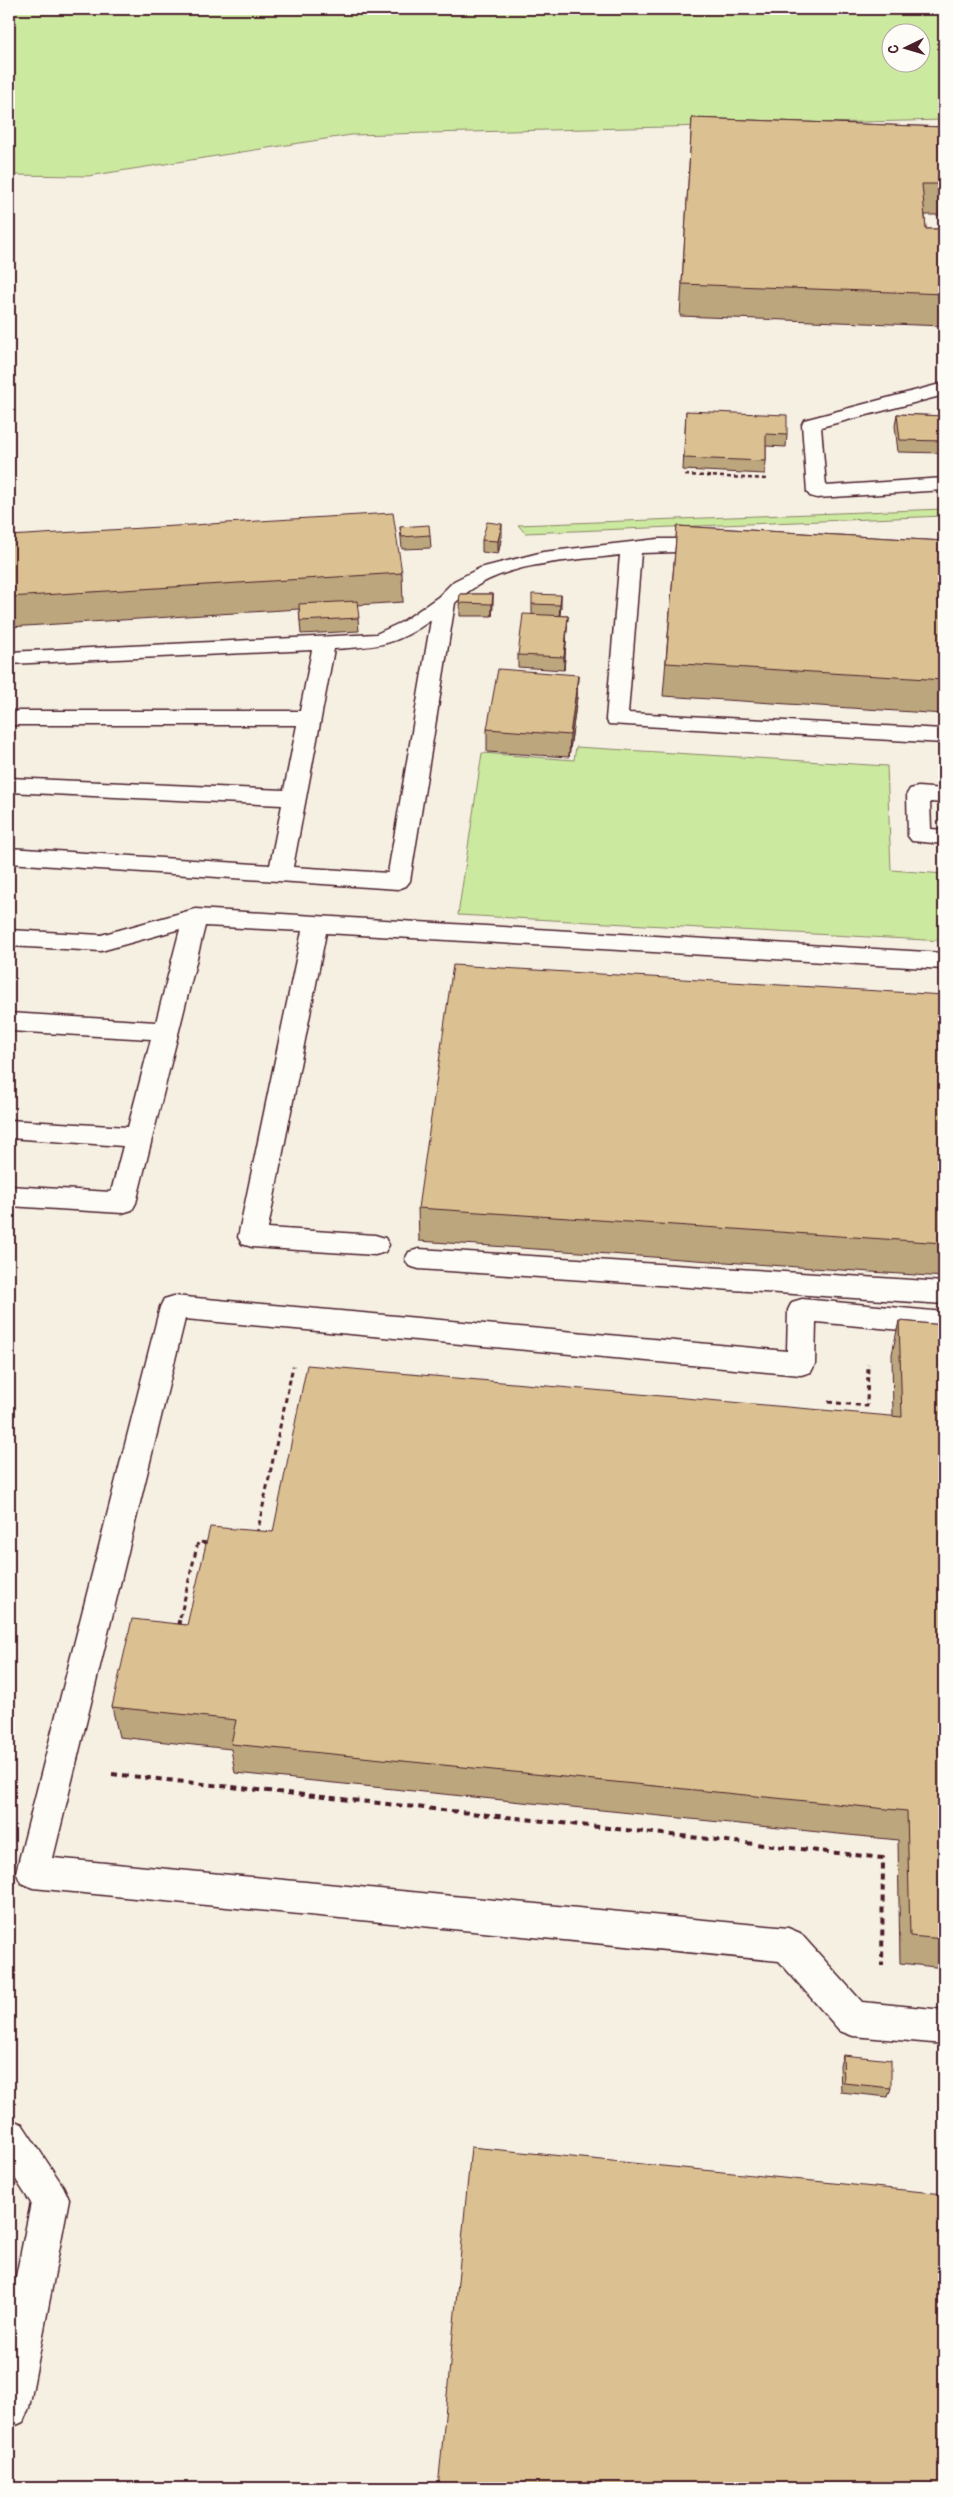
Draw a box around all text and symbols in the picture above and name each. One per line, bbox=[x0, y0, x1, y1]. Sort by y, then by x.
north arrow bbox=[880, 22, 930, 72]
text: С bbox=[885, 44, 902, 54]

